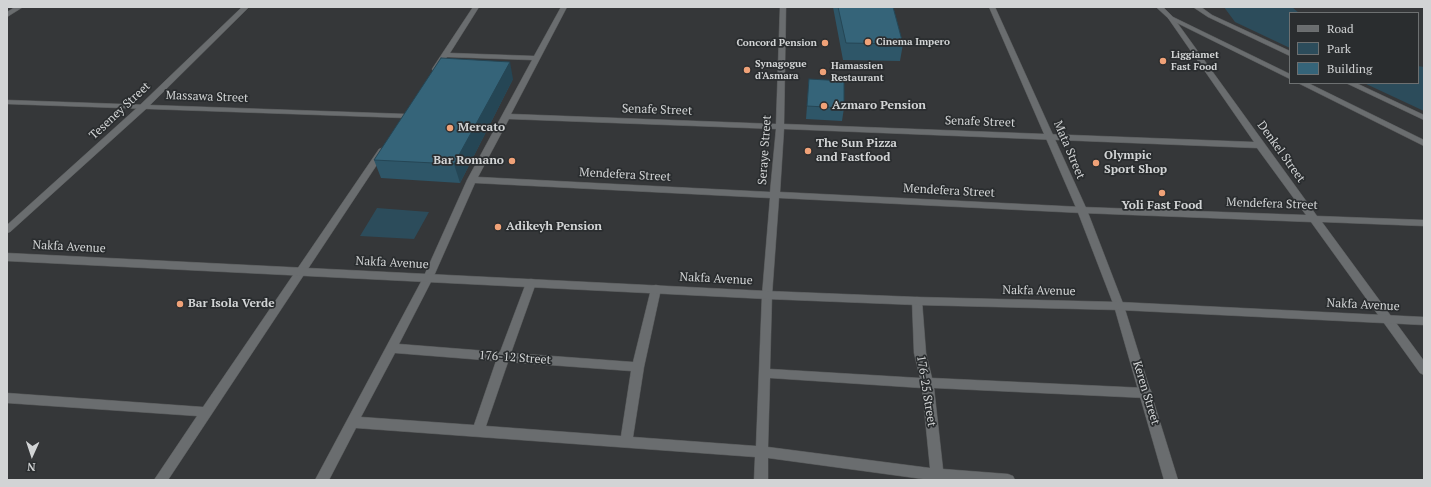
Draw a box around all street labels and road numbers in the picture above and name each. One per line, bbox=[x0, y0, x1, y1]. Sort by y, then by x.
street label: Teseney Street bbox=[87, 79, 153, 143]
street label: Massawa Street bbox=[165, 88, 249, 106]
street label: Senafe Street bbox=[622, 102, 692, 118]
street label: Senafe Street bbox=[945, 114, 1015, 130]
street label: Seraye Street bbox=[755, 115, 775, 185]
street label: Mata Street bbox=[1050, 119, 1088, 181]
street label: Denkel Street bbox=[1254, 119, 1308, 185]
street label: Mendefera Street bbox=[579, 165, 671, 185]
street label: Mendefera Street bbox=[903, 181, 995, 201]
street label: Mendefera Street bbox=[1226, 195, 1318, 213]
street label: Nakfa Avenue bbox=[32, 238, 106, 256]
street label: Nakfa Avenue bbox=[355, 254, 429, 272]
street label: Nakfa Avenue bbox=[679, 270, 753, 288]
street label: Nakfa Avenue bbox=[1002, 283, 1076, 299]
street label: Nakfa Avenue bbox=[1326, 296, 1400, 314]
street label: 176-12 Street bbox=[479, 348, 551, 368]
street label: 176-25 Street bbox=[913, 354, 939, 428]
street label: Keren Street bbox=[1129, 359, 1163, 427]

